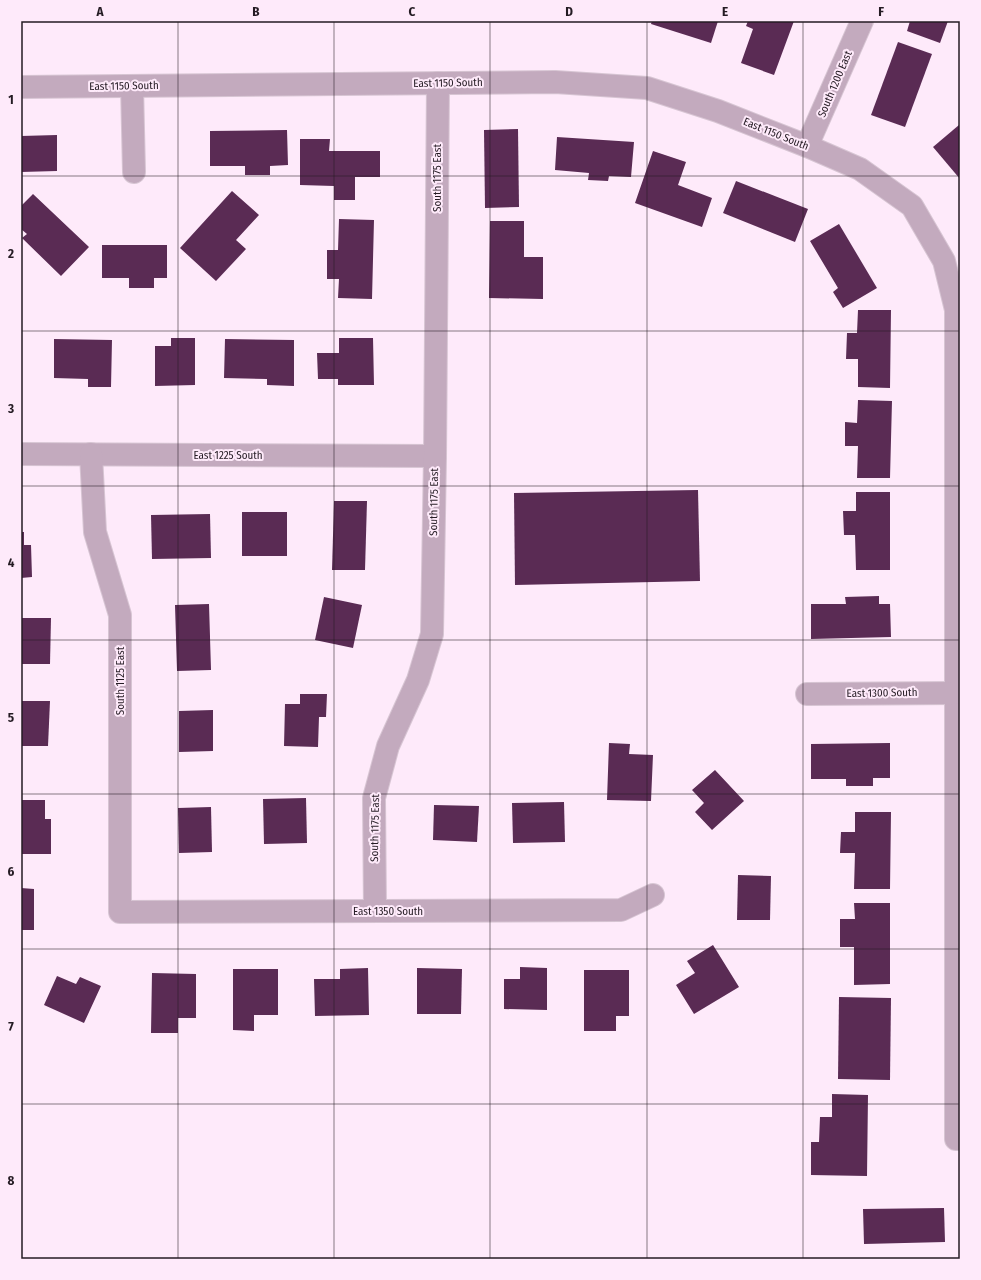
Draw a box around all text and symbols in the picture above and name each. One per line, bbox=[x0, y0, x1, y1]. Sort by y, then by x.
text: A bbox=[95, 4, 104, 19]
text: B bbox=[252, 4, 260, 19]
text: C bbox=[409, 4, 416, 19]
text: D bbox=[565, 4, 573, 19]
text: E bbox=[722, 4, 728, 19]
text: F bbox=[878, 4, 884, 19]
street label: South 1200 East bbox=[815, 49, 855, 119]
street label: East 1150 South bbox=[413, 76, 483, 90]
street label: East 1150 South bbox=[89, 79, 159, 93]
text: 1 bbox=[8, 92, 14, 107]
street label: East 1150 South bbox=[741, 115, 811, 153]
street label: South 1175 East bbox=[431, 144, 444, 212]
text: 2 bbox=[7, 246, 14, 261]
text: 3 bbox=[7, 401, 14, 416]
street label: East 1225 South bbox=[193, 449, 263, 462]
street label: South 1175 East bbox=[427, 468, 441, 536]
text: 4 bbox=[8, 555, 15, 570]
street label: South 1125 East bbox=[114, 646, 127, 715]
street label: East 1300 South bbox=[846, 686, 918, 700]
text: 5 bbox=[8, 710, 14, 725]
street label: South 1175 East bbox=[368, 794, 382, 862]
text: 6 bbox=[8, 864, 15, 879]
street label: East 1350 South bbox=[353, 905, 423, 918]
text: 7 bbox=[8, 1019, 14, 1034]
text: 8 bbox=[8, 1173, 15, 1188]

